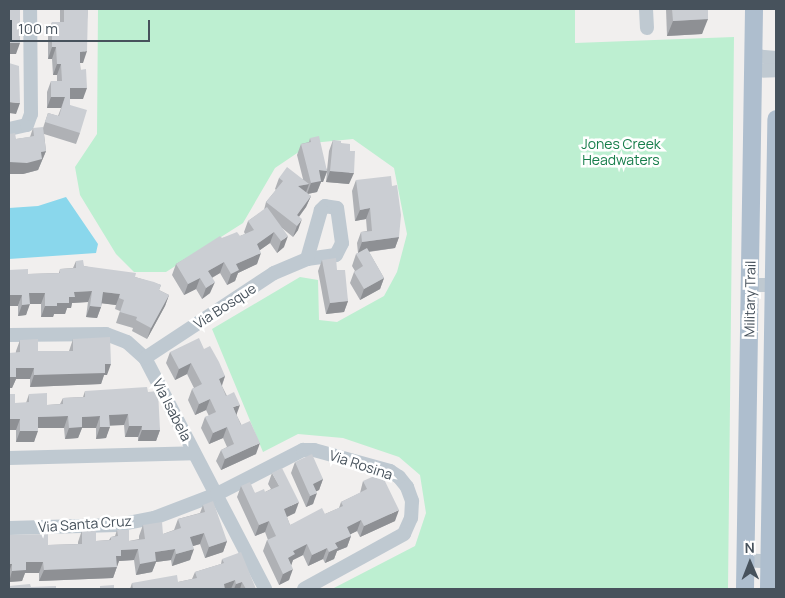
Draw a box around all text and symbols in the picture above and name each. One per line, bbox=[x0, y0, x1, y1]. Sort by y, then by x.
scale bar bbox=[12, 10, 152, 42]
text: 100 m bbox=[18, 18, 58, 39]
park label: Jones Creek Headwaters bbox=[581, 136, 661, 168]
street label: Military Trail bbox=[741, 260, 759, 338]
street label: Via Bosque bbox=[191, 280, 259, 332]
street label: Via Isabela bbox=[149, 376, 195, 444]
street label: Via Rosina bbox=[327, 447, 395, 483]
street label: Via Santa Cruz bbox=[38, 512, 132, 536]
north arrow bbox=[725, 538, 775, 588]
text: N bbox=[745, 538, 755, 557]

